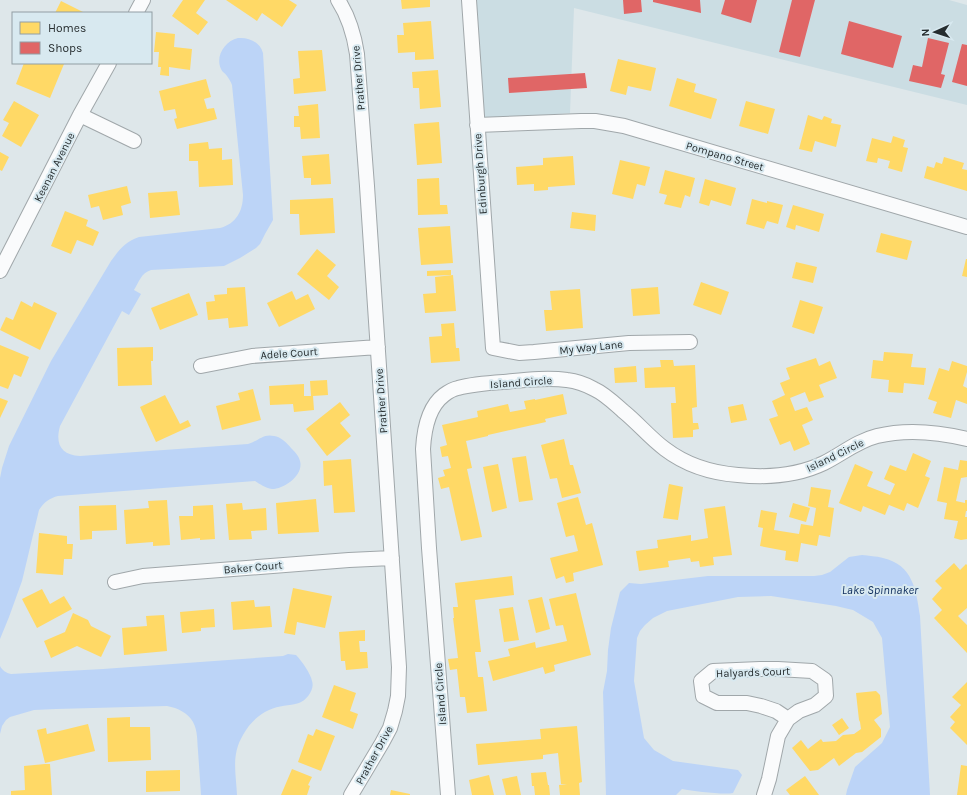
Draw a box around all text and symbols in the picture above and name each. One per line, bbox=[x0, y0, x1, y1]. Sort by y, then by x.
legend bbox=[12, 12, 152, 64]
north arrow bbox=[915, 12, 955, 52]
text: Homes bbox=[48, 21, 86, 35]
text: N bbox=[919, 28, 932, 37]
text: Shops bbox=[48, 41, 82, 55]
street label: Prather Drive bbox=[349, 45, 368, 111]
street label: Keenan Avenue bbox=[31, 130, 78, 204]
street label: Edinburgh Drive bbox=[471, 133, 490, 215]
street label: Pompano Street bbox=[684, 139, 765, 174]
street label: My Way Lane bbox=[559, 338, 624, 357]
street label: Adele Court bbox=[260, 345, 318, 362]
street label: Prather Drive bbox=[373, 368, 390, 434]
street label: Island Circle bbox=[490, 374, 553, 391]
street label: Island Circle bbox=[804, 436, 866, 475]
street label: Baker Court bbox=[223, 558, 283, 577]
water label: Lake Spinnaker bbox=[842, 583, 919, 597]
street label: Island Circle bbox=[432, 662, 449, 725]
street label: Halyards Court bbox=[716, 665, 790, 680]
street label: Prather Drive bbox=[353, 723, 396, 787]

